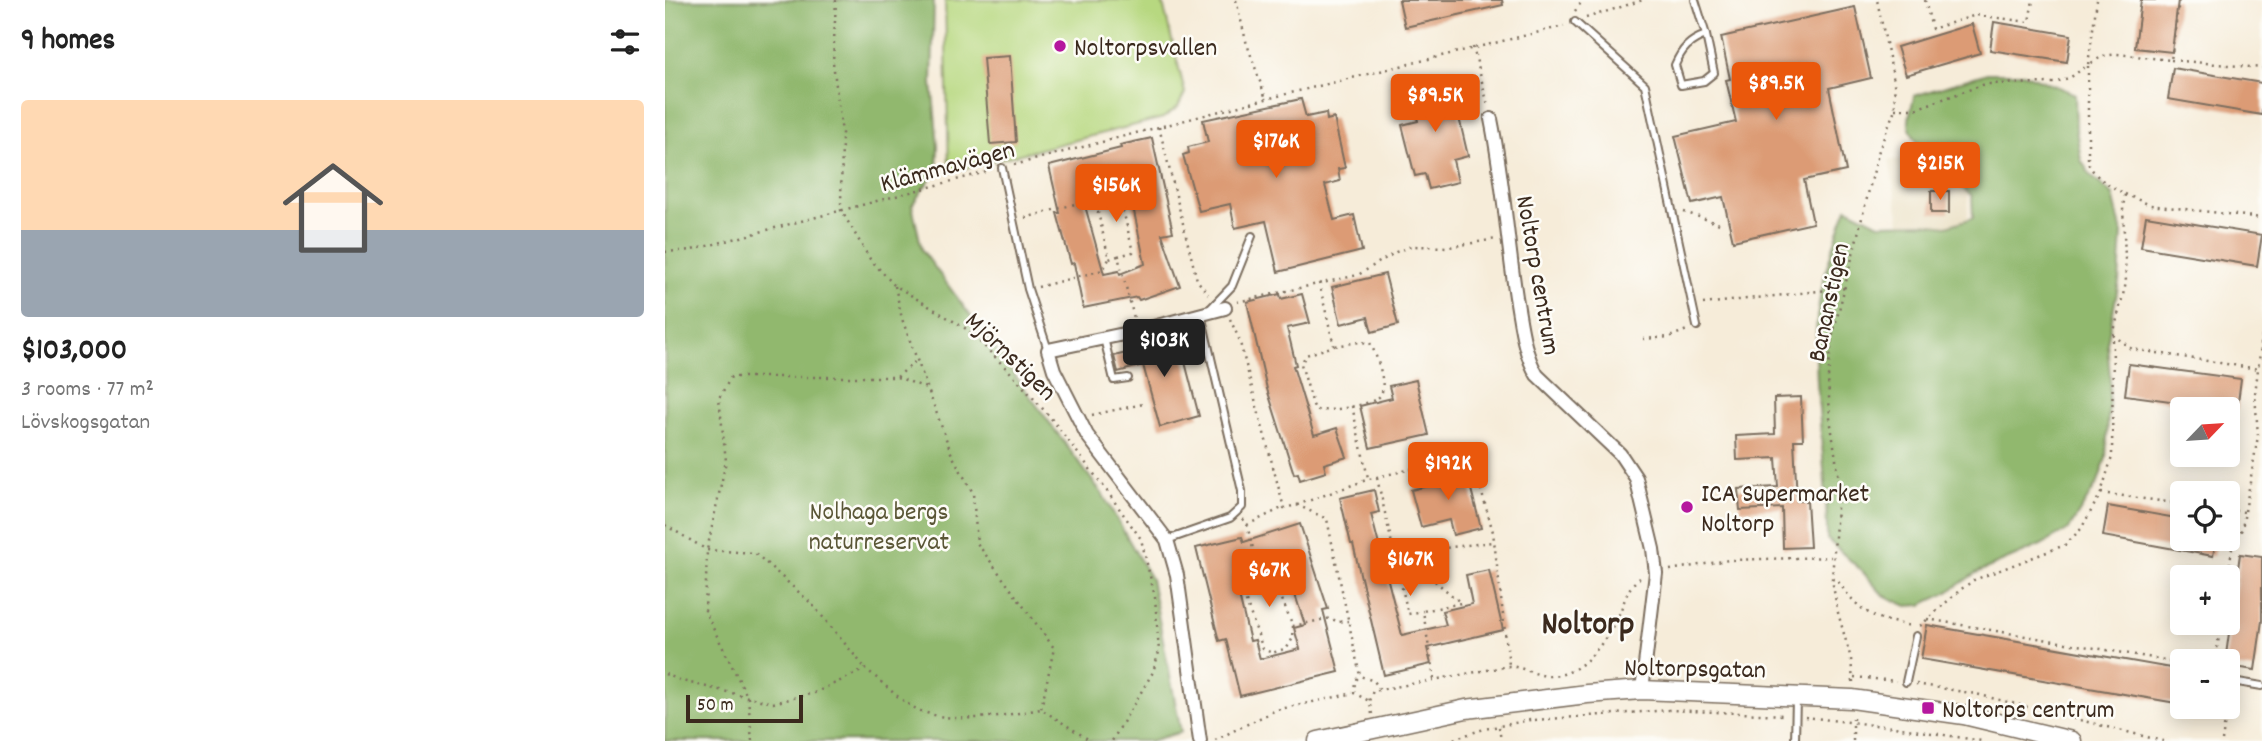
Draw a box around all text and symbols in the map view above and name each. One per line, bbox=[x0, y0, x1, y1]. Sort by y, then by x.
text: 9 homes bbox=[21, 21, 115, 64]
icon: filters bbox=[606, 23, 644, 61]
place label: Noltorpsvallen bbox=[1074, 31, 1217, 68]
marker: Noltorpsvallen bbox=[1052, 38, 1068, 54]
pin: $89.5K bbox=[1719, 62, 1833, 122]
text: $89.5K bbox=[1748, 68, 1804, 101]
pin: $89.5K bbox=[1378, 74, 1492, 134]
text: $89.5K bbox=[1407, 80, 1463, 113]
pin: $176K bbox=[1227, 120, 1325, 180]
text: $176K bbox=[1252, 126, 1300, 159]
street label: Klämmavägen bbox=[877, 133, 1019, 204]
pin: $215K bbox=[1891, 142, 1989, 202]
icon: home bbox=[270, 145, 396, 271]
text: $215K bbox=[1916, 148, 1964, 181]
pin: $156K bbox=[1067, 164, 1165, 224]
text: $156K bbox=[1091, 170, 1141, 203]
street label: Noltorp centrum bbox=[1504, 193, 1569, 358]
street label: Bananstigen bbox=[1800, 240, 1861, 366]
street label: Mjörnstigen bbox=[955, 304, 1064, 411]
pin: $103K bbox=[1115, 320, 1213, 379]
text: $103K bbox=[1139, 325, 1189, 358]
text: $103,000 bbox=[21, 331, 127, 374]
text: 3 rooms · 77 m² bbox=[21, 374, 154, 407]
north arrow bbox=[2170, 397, 2240, 467]
map controls bbox=[2170, 397, 2240, 719]
text: Lövskogsgatan bbox=[21, 407, 150, 440]
pin: $192K bbox=[1399, 442, 1497, 502]
text: $192K bbox=[1424, 448, 1472, 481]
place label: ICA Supermarket Noltorp bbox=[1701, 477, 1870, 544]
button: locate bbox=[2170, 481, 2240, 551]
park label: Nolhaga bergs naturreservat bbox=[809, 495, 950, 562]
marker: ICA Supermarket Noltorp bbox=[1679, 499, 1695, 515]
pin: $167K bbox=[1361, 538, 1459, 598]
text: $167K bbox=[1386, 544, 1434, 577]
pin: $67K bbox=[1228, 550, 1310, 609]
text: $67K bbox=[1248, 555, 1290, 588]
button: + bbox=[2170, 565, 2240, 635]
district label: Noltorp bbox=[1541, 603, 1635, 650]
button: − bbox=[2170, 649, 2240, 719]
street label: Noltorpsgatan bbox=[1624, 651, 1766, 690]
scale bar bbox=[686, 692, 803, 724]
text: 50 m bbox=[697, 693, 734, 720]
place label: Noltorps centrum bbox=[1942, 693, 2115, 730]
marker: Noltorps centrum bbox=[1920, 700, 1936, 716]

